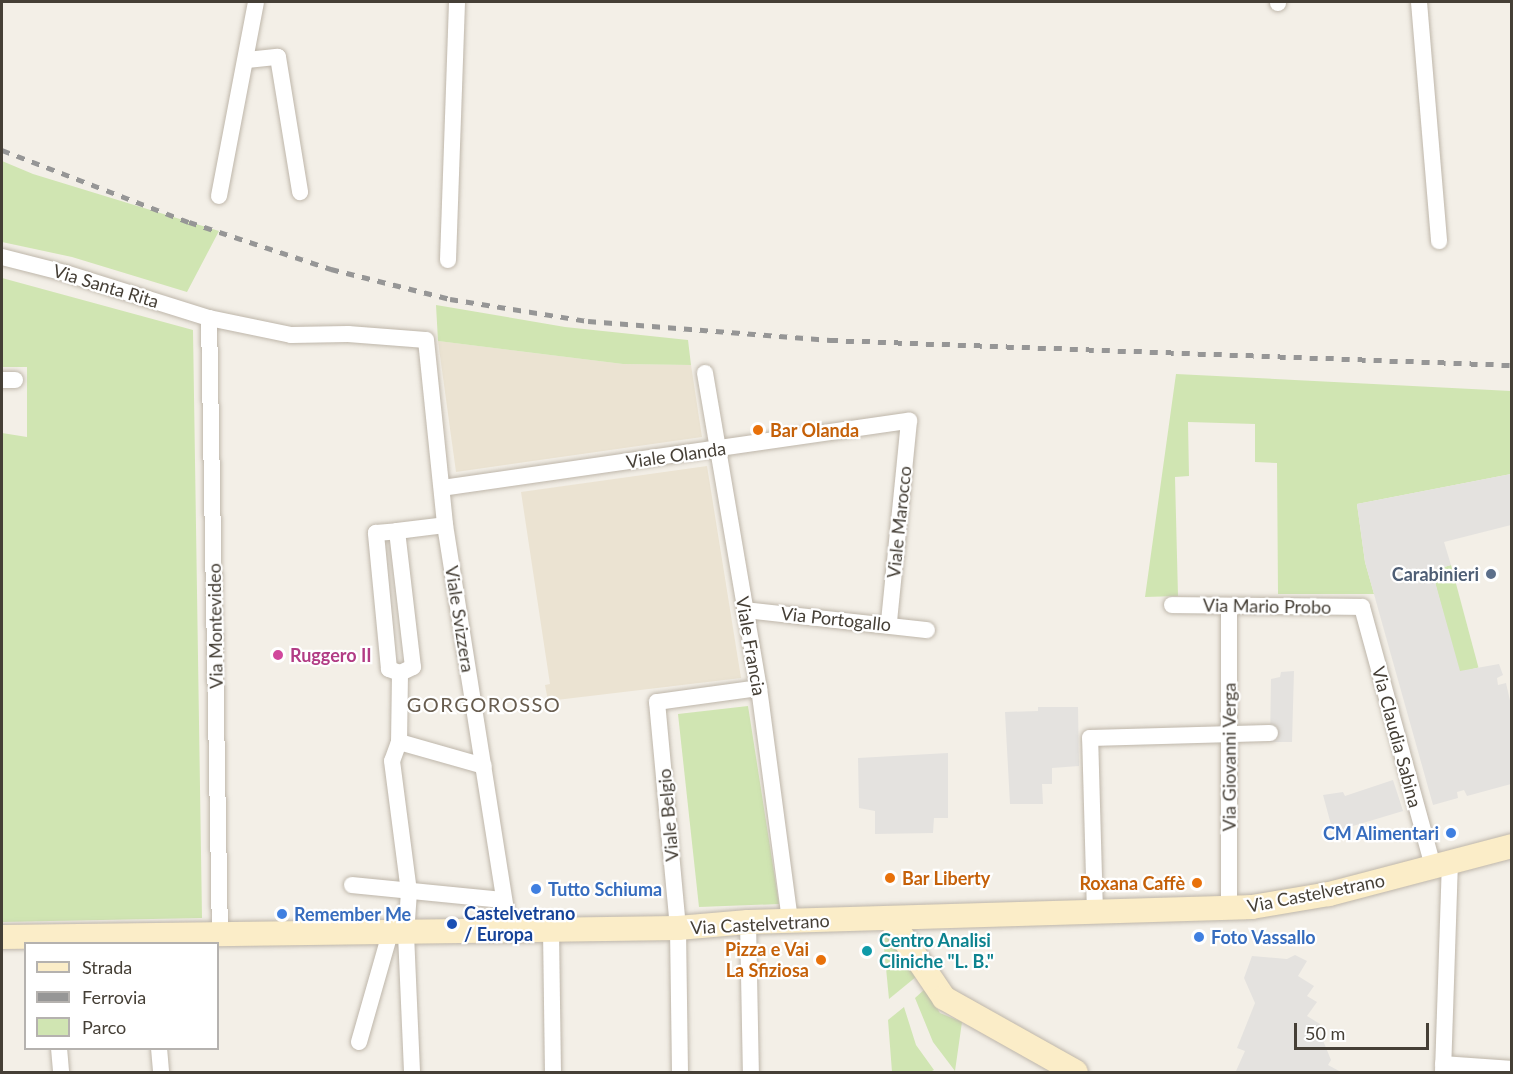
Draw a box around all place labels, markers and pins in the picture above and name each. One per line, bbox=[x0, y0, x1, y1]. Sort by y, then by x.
place label: Bar Olanda bbox=[770, 419, 859, 441]
marker: Bar Olanda bbox=[751, 423, 765, 437]
place label: Carabinieri bbox=[1392, 563, 1479, 585]
marker: Carabinieri bbox=[1484, 567, 1498, 581]
place label: Ruggero II bbox=[290, 644, 372, 666]
marker: Ruggero II bbox=[271, 648, 285, 662]
place label: CM Alimentari bbox=[1322, 822, 1439, 844]
marker: CM Alimentari bbox=[1444, 826, 1458, 840]
place label: Bar Liberty bbox=[902, 867, 991, 889]
marker: Bar Liberty bbox=[883, 871, 897, 885]
place label: Roxana Caffè bbox=[1079, 872, 1185, 894]
marker: Roxana Caffè bbox=[1190, 876, 1204, 890]
place label: Tutto Schiuma bbox=[548, 878, 662, 900]
marker: Tutto Schiuma bbox=[529, 882, 543, 896]
place label: Remember Me bbox=[294, 903, 412, 925]
place label: Castelvetrano / Europa bbox=[464, 903, 575, 946]
marker: Remember Me bbox=[275, 907, 289, 921]
marker: Castelvetrano / Europa bbox=[445, 917, 459, 931]
place label: Foto Vassallo bbox=[1211, 926, 1316, 948]
place label: Centro Analisi Cliniche "L. B." bbox=[879, 930, 994, 972]
marker: Foto Vassallo bbox=[1192, 930, 1206, 944]
place label: Pizza e Vai La Sfiziosa bbox=[724, 939, 809, 982]
marker: Centro Analisi Cliniche "L. B." bbox=[860, 944, 874, 958]
marker: Pizza e Vai La Sfiziosa bbox=[814, 953, 828, 967]

